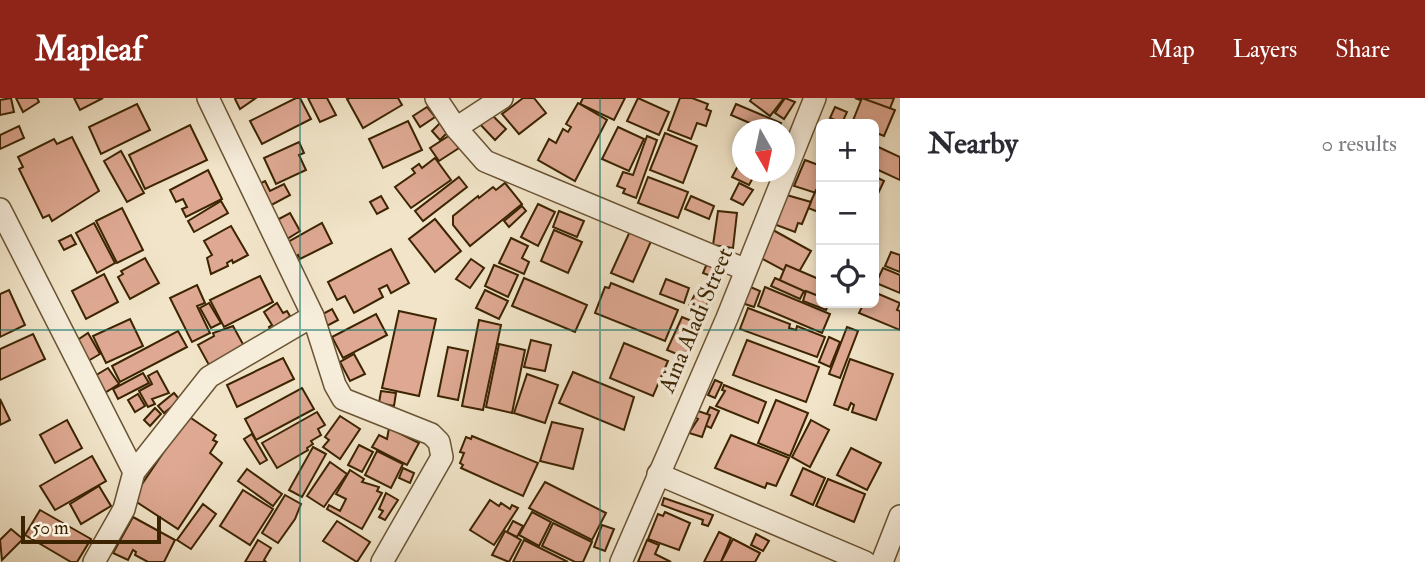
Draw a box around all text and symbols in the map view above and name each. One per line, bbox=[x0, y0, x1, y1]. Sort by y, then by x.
text: Mapleaf bbox=[35, 29, 143, 70]
text: Map bbox=[1150, 34, 1195, 65]
text: Layers bbox=[1233, 34, 1297, 65]
text: Share bbox=[1335, 34, 1390, 65]
north arrow bbox=[732, 119, 795, 182]
map controls bbox=[816, 119, 879, 308]
button: + bbox=[816, 119, 879, 182]
text: Nearby bbox=[928, 125, 1018, 162]
text: 0 results bbox=[1321, 129, 1397, 158]
button: − bbox=[816, 182, 879, 245]
street label: Aina Aladi Street bbox=[652, 243, 739, 398]
button: locate bbox=[816, 245, 879, 308]
scale bar bbox=[21, 513, 161, 545]
text: 50 m bbox=[32, 516, 69, 540]

